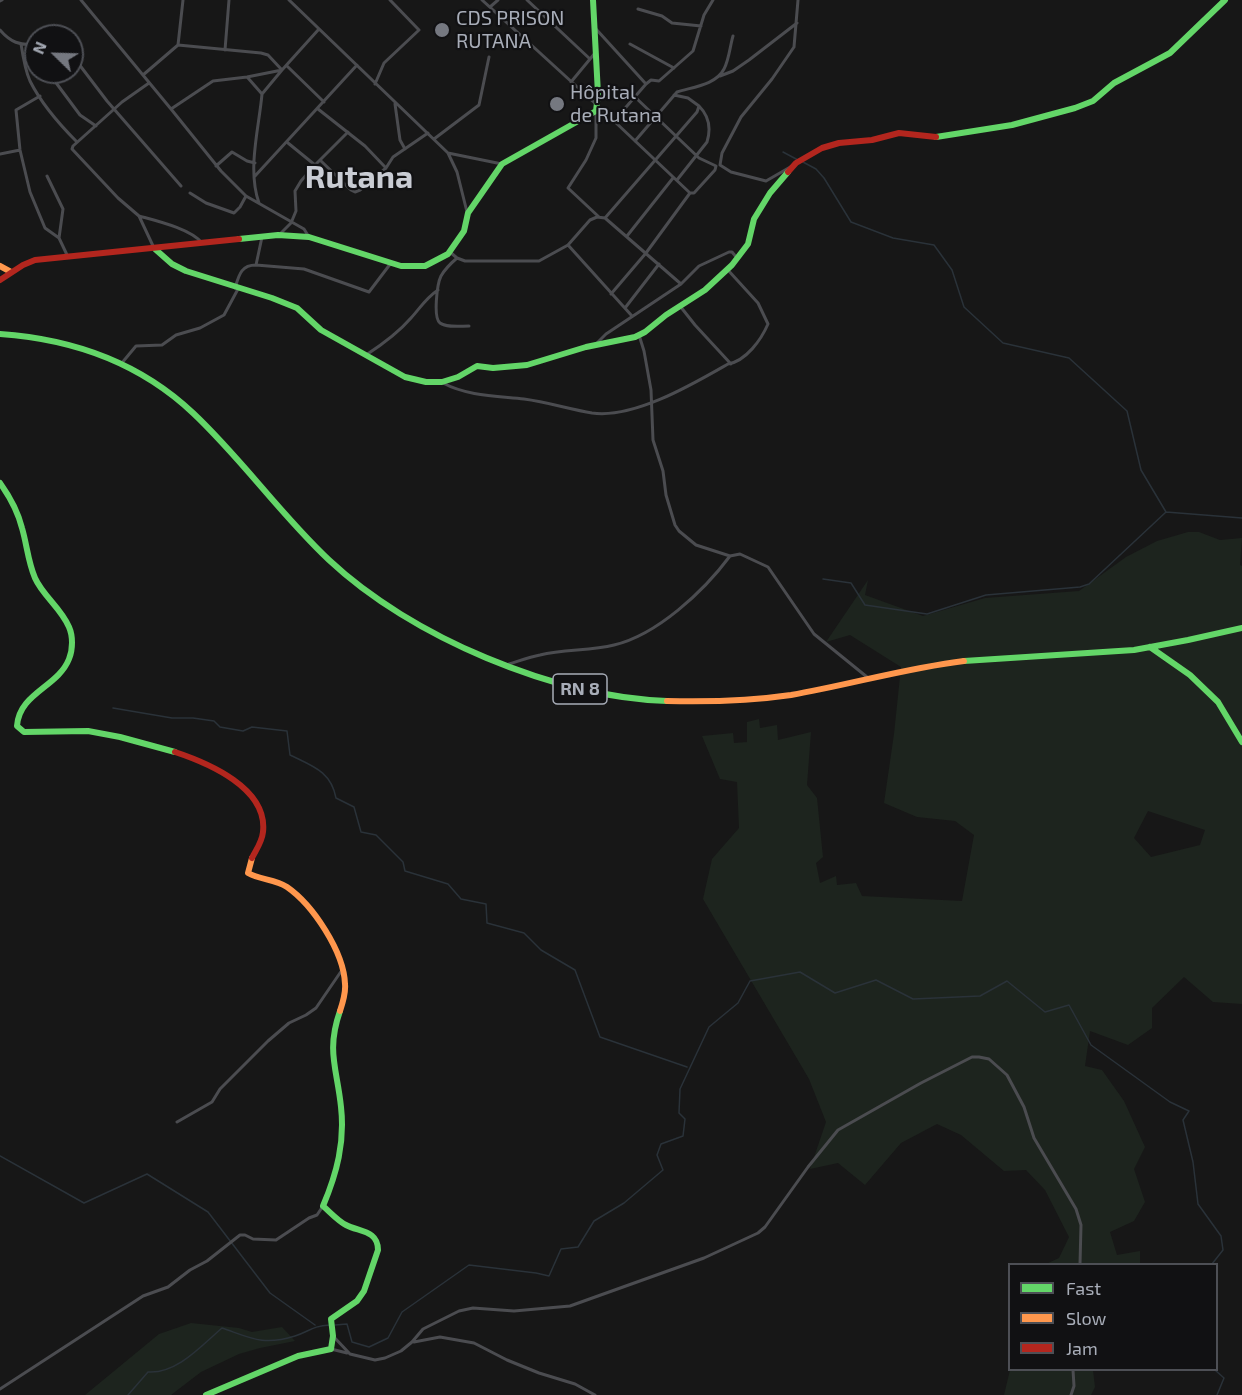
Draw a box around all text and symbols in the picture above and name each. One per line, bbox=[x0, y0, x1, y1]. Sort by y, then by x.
place label: CDS PRISON RUTANA bbox=[456, 6, 564, 53]
marker: CDS PRISON RUTANA bbox=[433, 21, 451, 39]
north arrow bbox=[24, 24, 84, 84]
text: N bbox=[28, 39, 50, 57]
place label: Hôpital de Rutana bbox=[570, 80, 662, 127]
marker: Hôpital de Rutana bbox=[548, 95, 566, 113]
district label: Rutana bbox=[305, 158, 413, 196]
road number: RN 8 bbox=[553, 674, 607, 704]
legend bbox=[1008, 1263, 1218, 1371]
text: Fast bbox=[1066, 1277, 1101, 1299]
text: Slow bbox=[1066, 1307, 1106, 1329]
text: Jam bbox=[1066, 1337, 1098, 1359]

